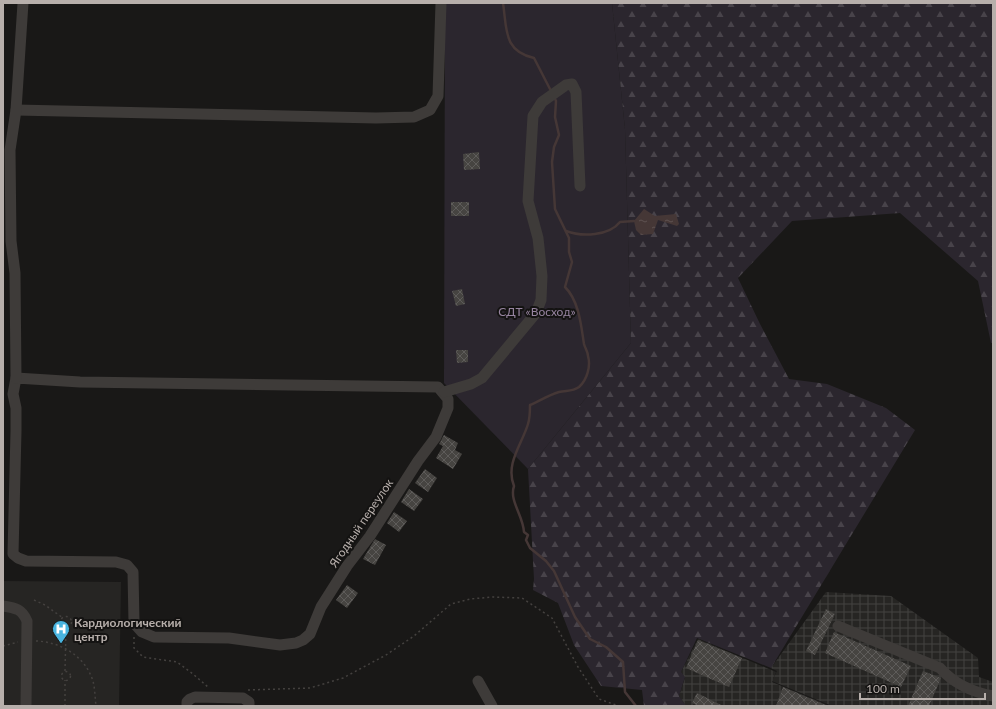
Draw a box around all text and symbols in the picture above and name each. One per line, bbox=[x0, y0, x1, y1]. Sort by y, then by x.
park label: СДТ «Восход» bbox=[498, 304, 576, 319]
street label: Ягодный переулок bbox=[325, 475, 397, 571]
place label: Кардиологический центр bbox=[74, 615, 181, 644]
hospital icon: Кардиологический центр bbox=[51, 619, 71, 644]
scale bar bbox=[860, 675, 985, 701]
text: 100 m bbox=[866, 681, 900, 696]

